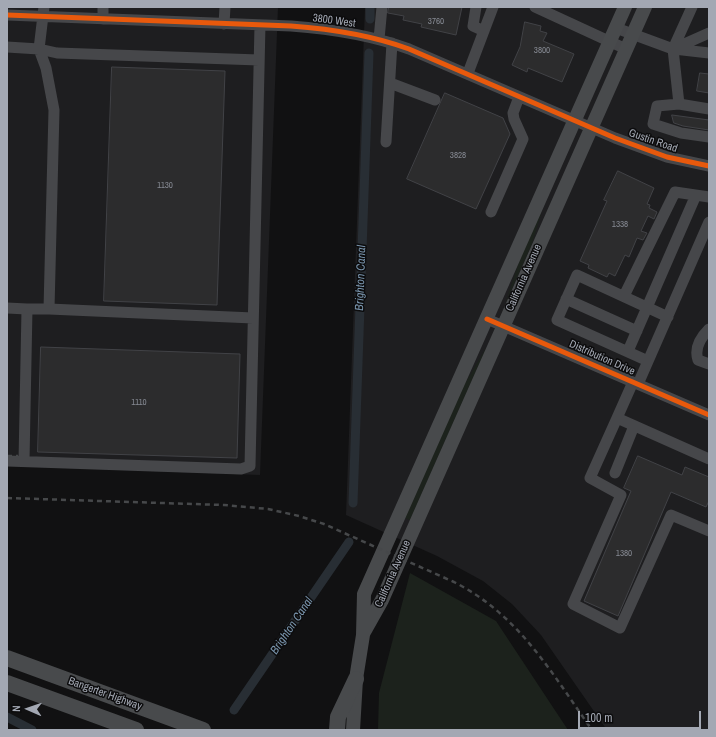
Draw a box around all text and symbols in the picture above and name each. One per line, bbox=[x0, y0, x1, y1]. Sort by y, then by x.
street label: 3800 West bbox=[312, 11, 356, 31]
house number: 3760 bbox=[428, 17, 444, 27]
house number: 3800 bbox=[534, 46, 550, 56]
street label: Gustin Road bbox=[627, 127, 679, 155]
house number: 3828 bbox=[450, 151, 466, 161]
house number: 1130 bbox=[157, 181, 173, 191]
house number: 1338 bbox=[612, 220, 628, 230]
street label: California Avenue bbox=[503, 242, 545, 314]
water label: Brighton Canal bbox=[353, 245, 369, 311]
street label: Distribution Drive bbox=[567, 338, 637, 378]
house number: 1110 bbox=[131, 398, 147, 408]
street label: California Avenue bbox=[372, 538, 414, 610]
house number: 1380 bbox=[616, 549, 632, 559]
water label: Brighton Canal bbox=[268, 595, 316, 657]
street label: Bangerter Highway bbox=[66, 675, 144, 713]
north arrow bbox=[8, 689, 48, 729]
scale bar bbox=[580, 703, 703, 729]
text: N bbox=[9, 705, 23, 712]
text: 100 m bbox=[585, 710, 612, 726]

